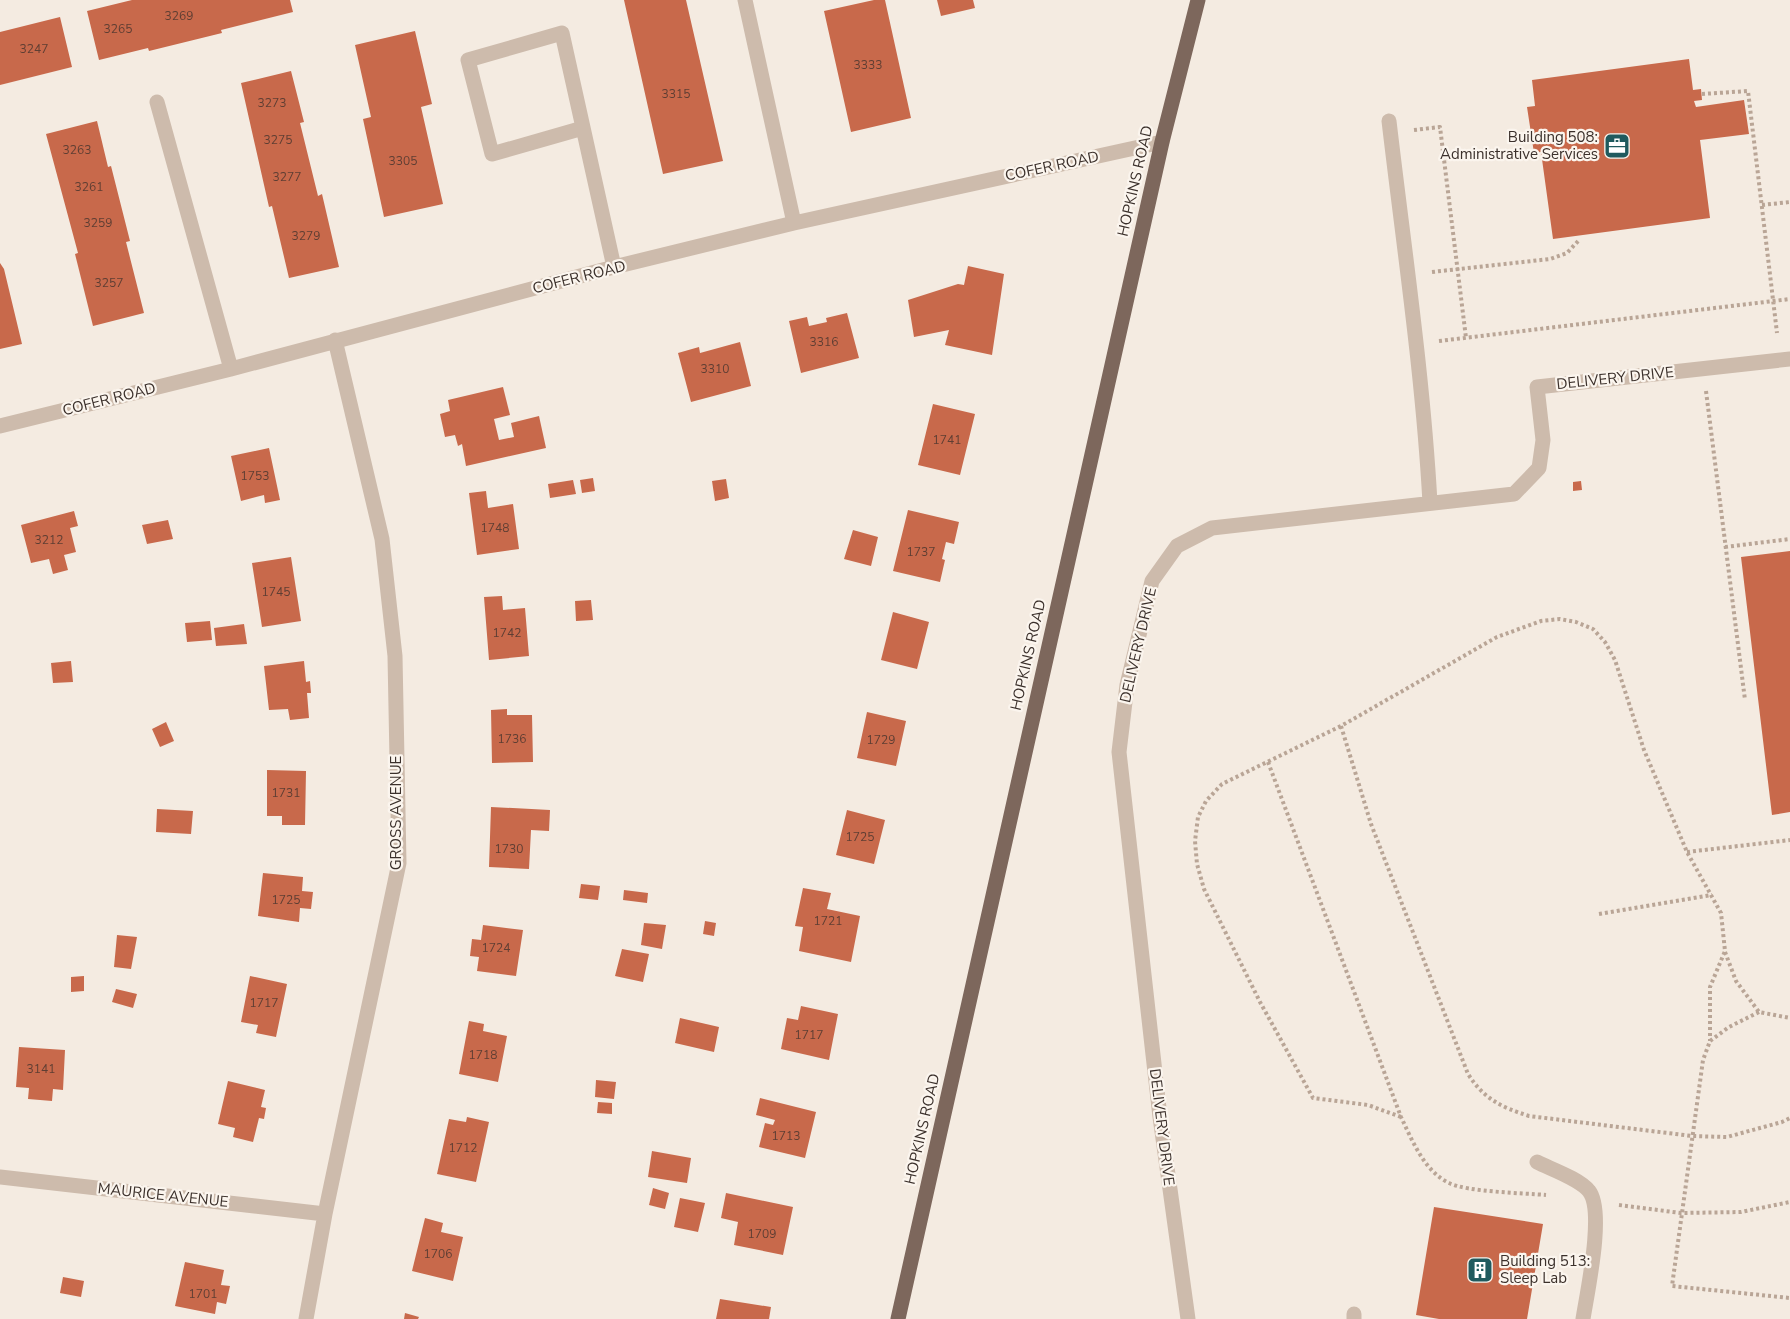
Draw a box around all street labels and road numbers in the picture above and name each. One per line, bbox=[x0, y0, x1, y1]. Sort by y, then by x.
street label: HOPKINS ROAD bbox=[1113, 124, 1157, 238]
street label: COFER ROAD bbox=[1003, 146, 1101, 186]
street label: COFER ROAD bbox=[530, 256, 628, 298]
street label: DELIVERY DRIVE bbox=[1555, 362, 1675, 394]
street label: COFER ROAD bbox=[60, 378, 158, 420]
street label: DELIVERY DRIVE bbox=[1115, 585, 1161, 705]
street label: HOPKINS ROAD bbox=[1006, 598, 1050, 712]
street label: GROSS AVENUE bbox=[386, 756, 406, 870]
street label: DELIVERY DRIVE bbox=[1145, 1067, 1179, 1187]
street label: HOPKINS ROAD bbox=[900, 1072, 944, 1186]
street label: MAURICE AVENUE bbox=[97, 1178, 229, 1212]

